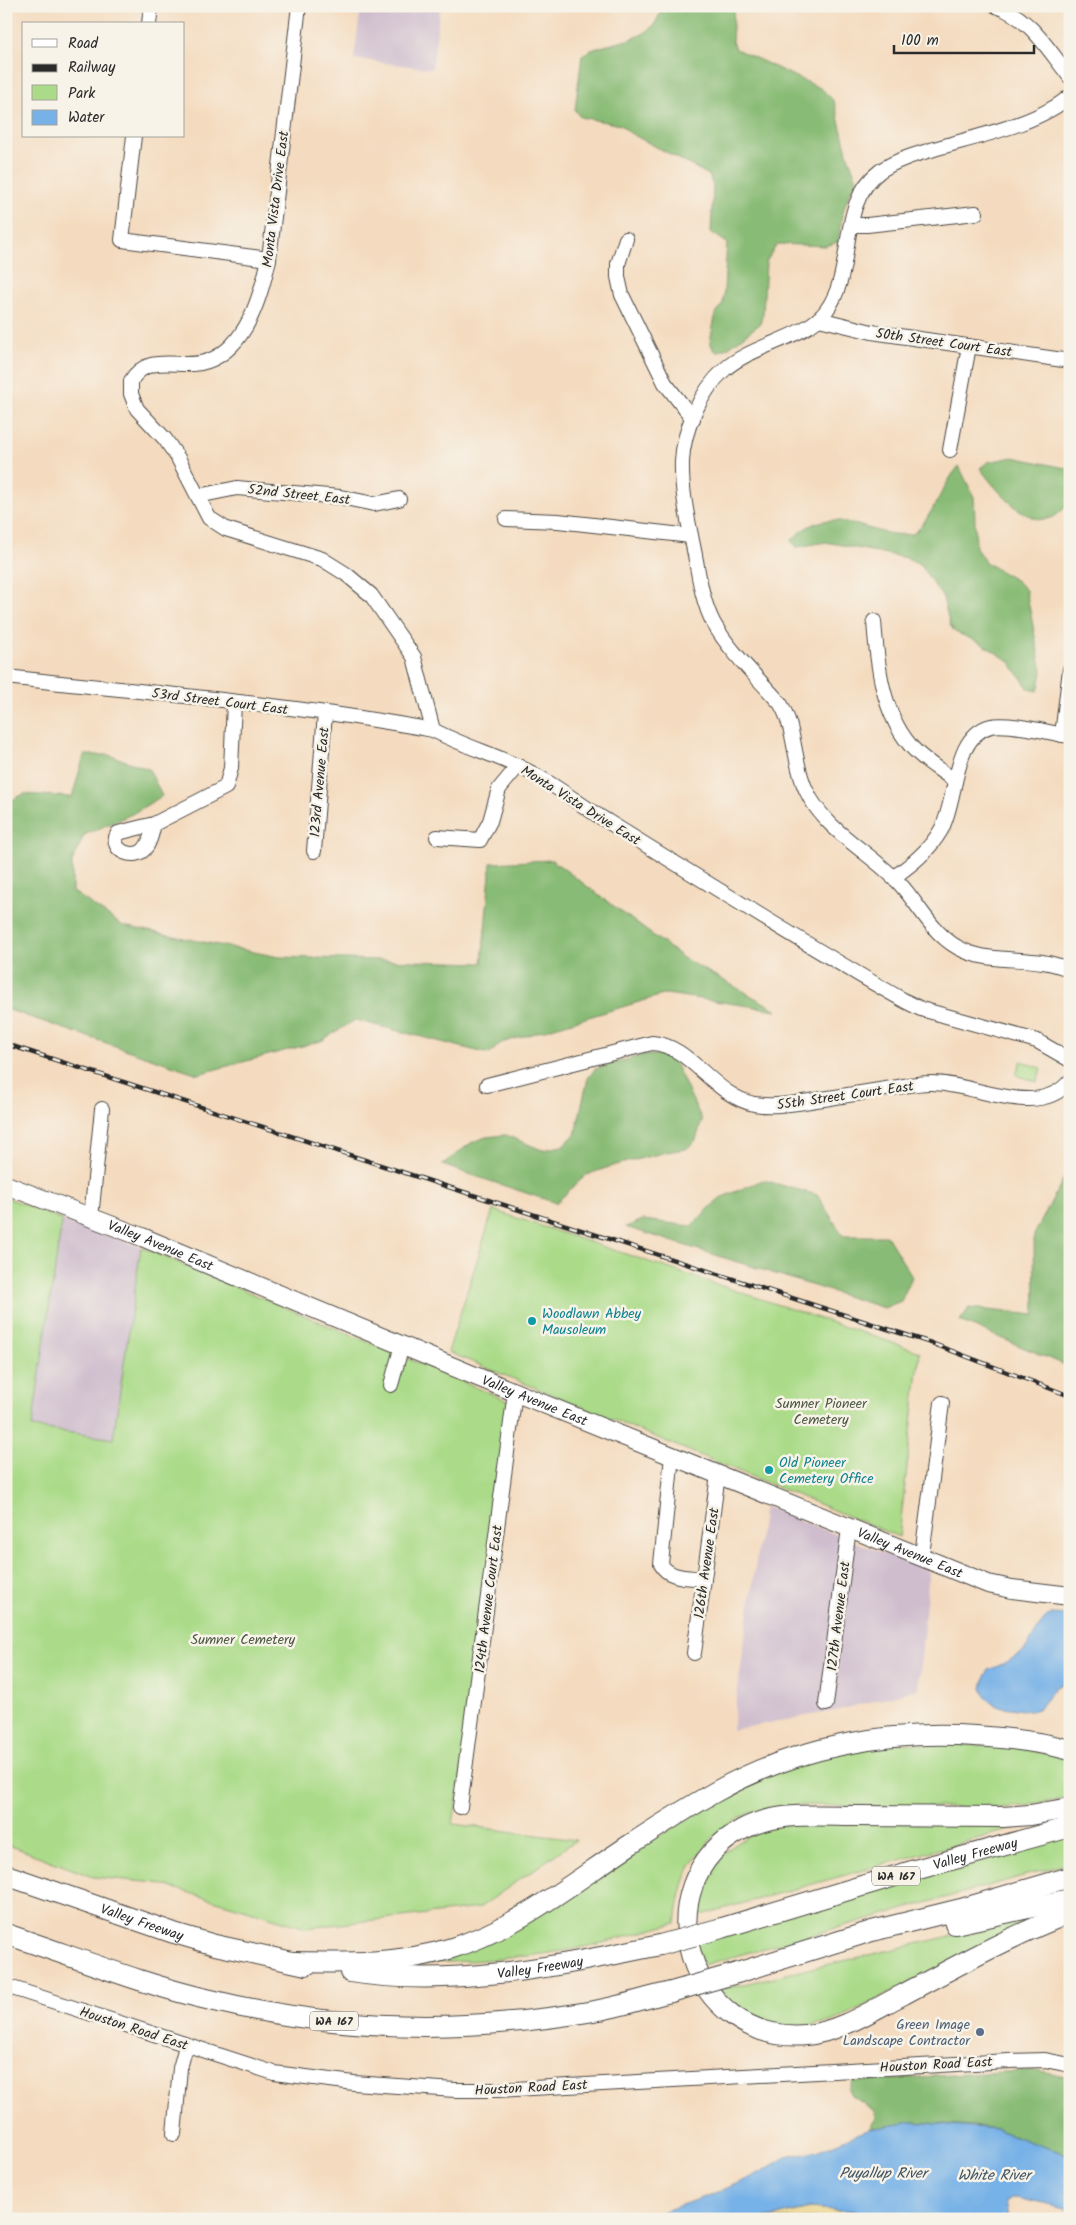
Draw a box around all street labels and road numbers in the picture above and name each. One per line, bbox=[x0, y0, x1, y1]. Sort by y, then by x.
street label: Monta Vista Drive East bbox=[257, 129, 295, 269]
street label: 50th Street Court East bbox=[874, 323, 1014, 364]
street label: 52nd Street East bbox=[247, 479, 352, 511]
street label: 53rd Street Court East bbox=[150, 683, 290, 721]
street label: 123rd Avenue East bbox=[304, 725, 336, 838]
street label: Monta Vista Drive East bbox=[516, 760, 645, 852]
street label: 55th Street Court East bbox=[775, 1075, 916, 1116]
street label: Valley Avenue East bbox=[104, 1215, 217, 1278]
street label: Valley Avenue East bbox=[478, 1370, 591, 1433]
street label: 126th Avenue East bbox=[688, 1506, 726, 1620]
street label: Valley Avenue East bbox=[854, 1522, 967, 1585]
street label: 124th Avenue Court East bbox=[469, 1523, 509, 1674]
street label: 127th Avenue East bbox=[821, 1559, 857, 1672]
street label: Valley Freeway bbox=[931, 1832, 1021, 1876]
road number: WA 167 bbox=[872, 1866, 920, 1885]
street label: Valley Freeway bbox=[97, 1898, 186, 1947]
street label: Valley Freeway bbox=[496, 1951, 585, 1985]
street label: Houston Road East bbox=[77, 2001, 191, 2057]
road number: WA 167 bbox=[310, 2012, 358, 2030]
street label: Houston Road East bbox=[879, 2051, 994, 2079]
street label: Houston Road East bbox=[474, 2074, 589, 2102]

